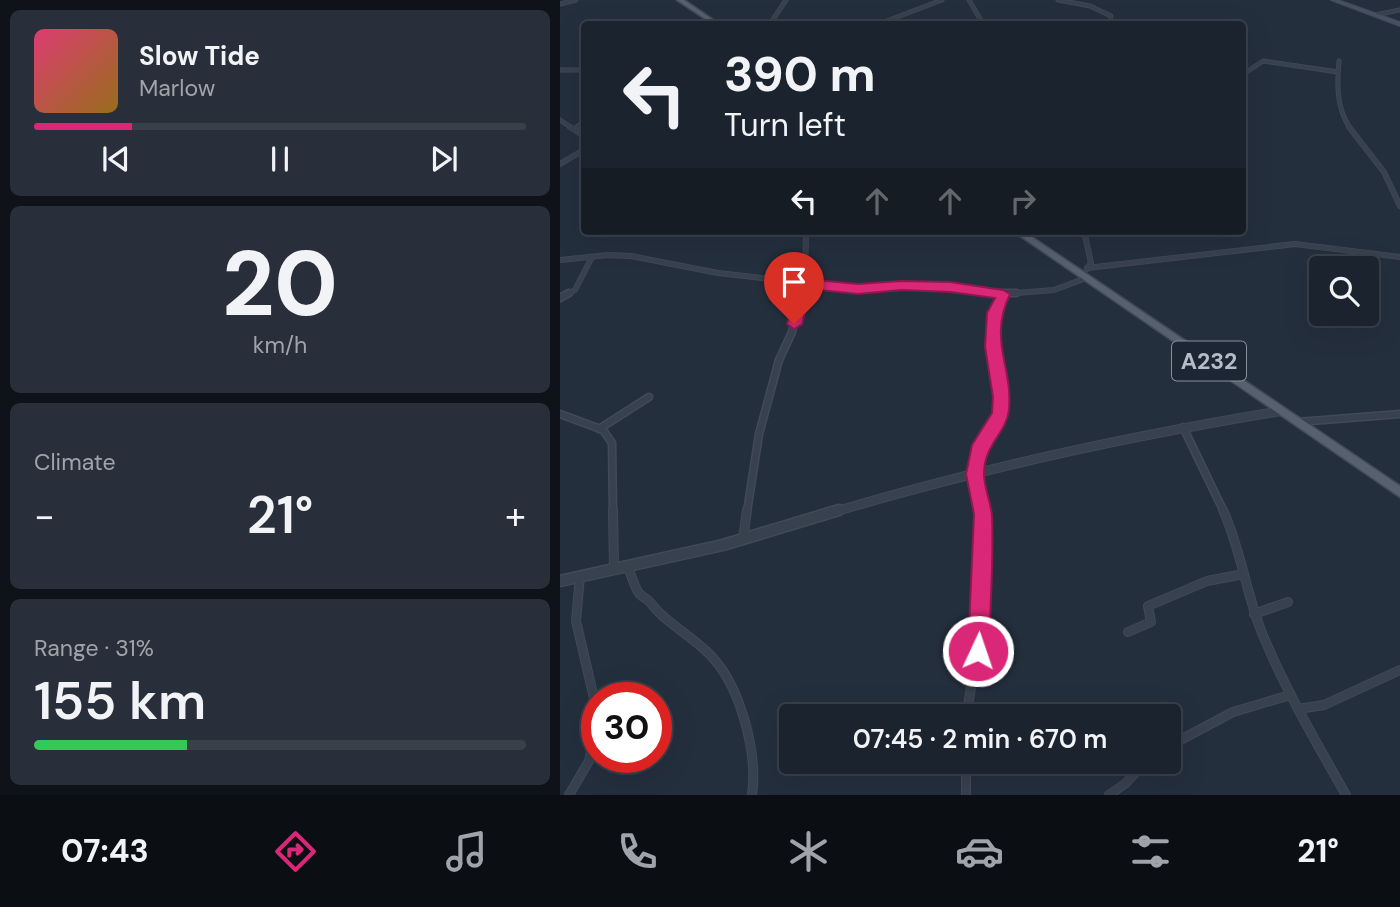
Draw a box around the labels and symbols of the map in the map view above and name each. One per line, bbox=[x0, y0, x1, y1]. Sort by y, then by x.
pin bbox=[764, 252, 824, 324]
road number: A232 bbox=[1172, 342, 1246, 380]
position arrow bbox=[941, 614, 1015, 688]
speed limit sign: 30 bbox=[581, 682, 672, 773]

